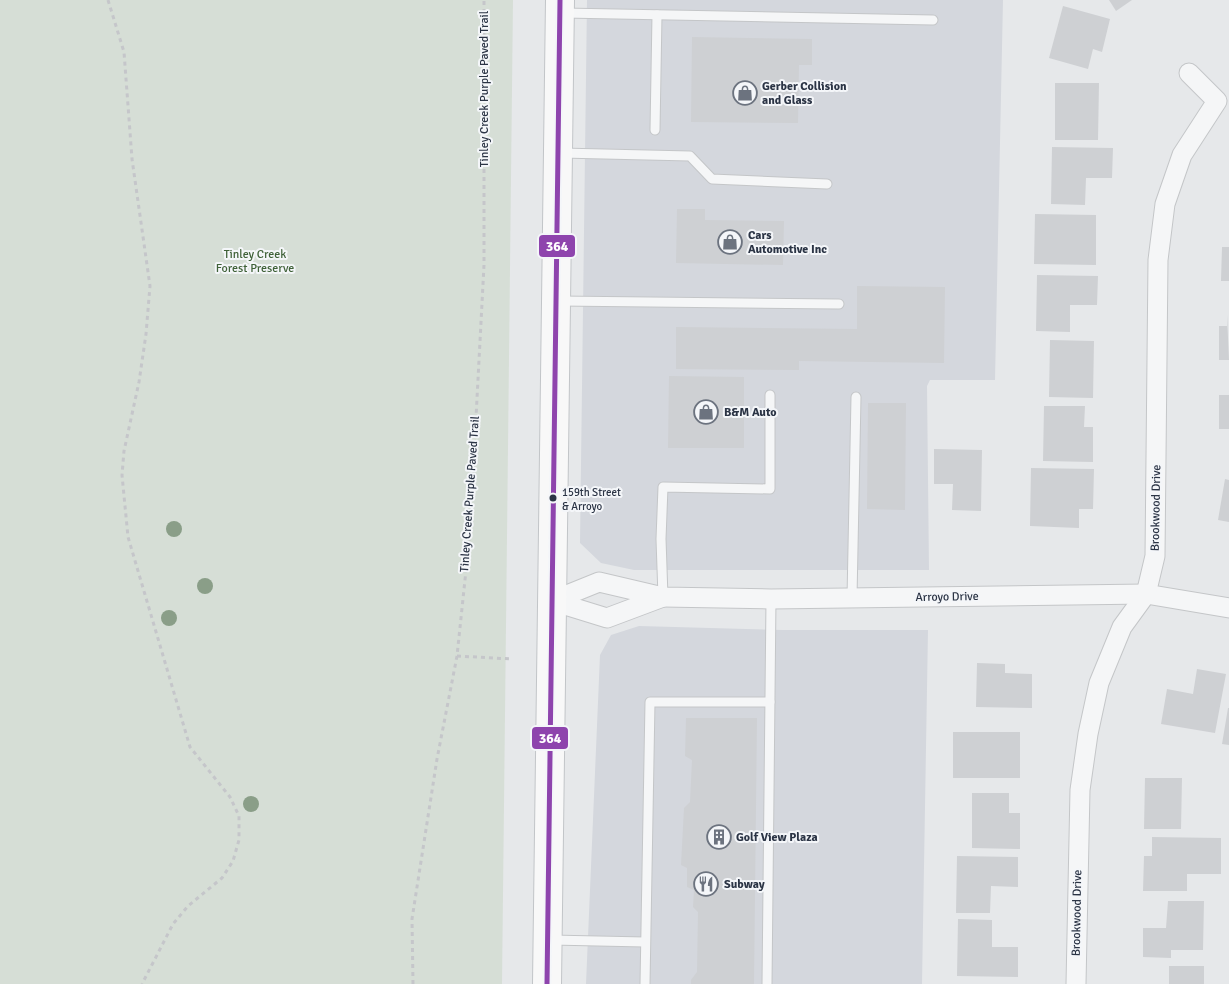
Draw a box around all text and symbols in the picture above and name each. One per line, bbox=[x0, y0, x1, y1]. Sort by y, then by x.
street label: Tinley Creek Purple Paved Trail bbox=[477, 10, 492, 167]
place label: Gerber Collision and Glass bbox=[762, 79, 847, 108]
shop icon: Gerber Collision and Glass bbox=[732, 80, 758, 106]
place label: Cars Automotive Inc bbox=[748, 228, 827, 257]
shop icon: Cars Automotive Inc bbox=[717, 229, 743, 255]
line badge: 364 bbox=[538, 234, 576, 258]
text: 364 bbox=[546, 238, 569, 255]
park label: Tinley Creek Forest Preserve bbox=[216, 247, 294, 276]
shop icon: B&M Auto bbox=[693, 399, 719, 425]
place label: B&M Auto bbox=[724, 405, 777, 420]
street label: Tinley Creek Purple Paved Trail bbox=[457, 415, 483, 573]
street label: Brookwood Drive bbox=[1148, 465, 1164, 551]
place label: 159th Street & Arroyo bbox=[562, 486, 621, 513]
marker: 159th Street & Arroyo bbox=[548, 493, 558, 503]
street label: Arroyo Drive bbox=[915, 589, 979, 605]
line badge: 364 bbox=[531, 726, 569, 750]
text: 364 bbox=[539, 730, 562, 747]
building icon: Golf View Plaza bbox=[706, 824, 732, 850]
place label: Golf View Plaza bbox=[736, 830, 818, 845]
street label: Brookwood Drive bbox=[1069, 870, 1085, 956]
restaurant icon: Subway bbox=[693, 871, 719, 897]
place label: Subway bbox=[724, 877, 765, 892]

